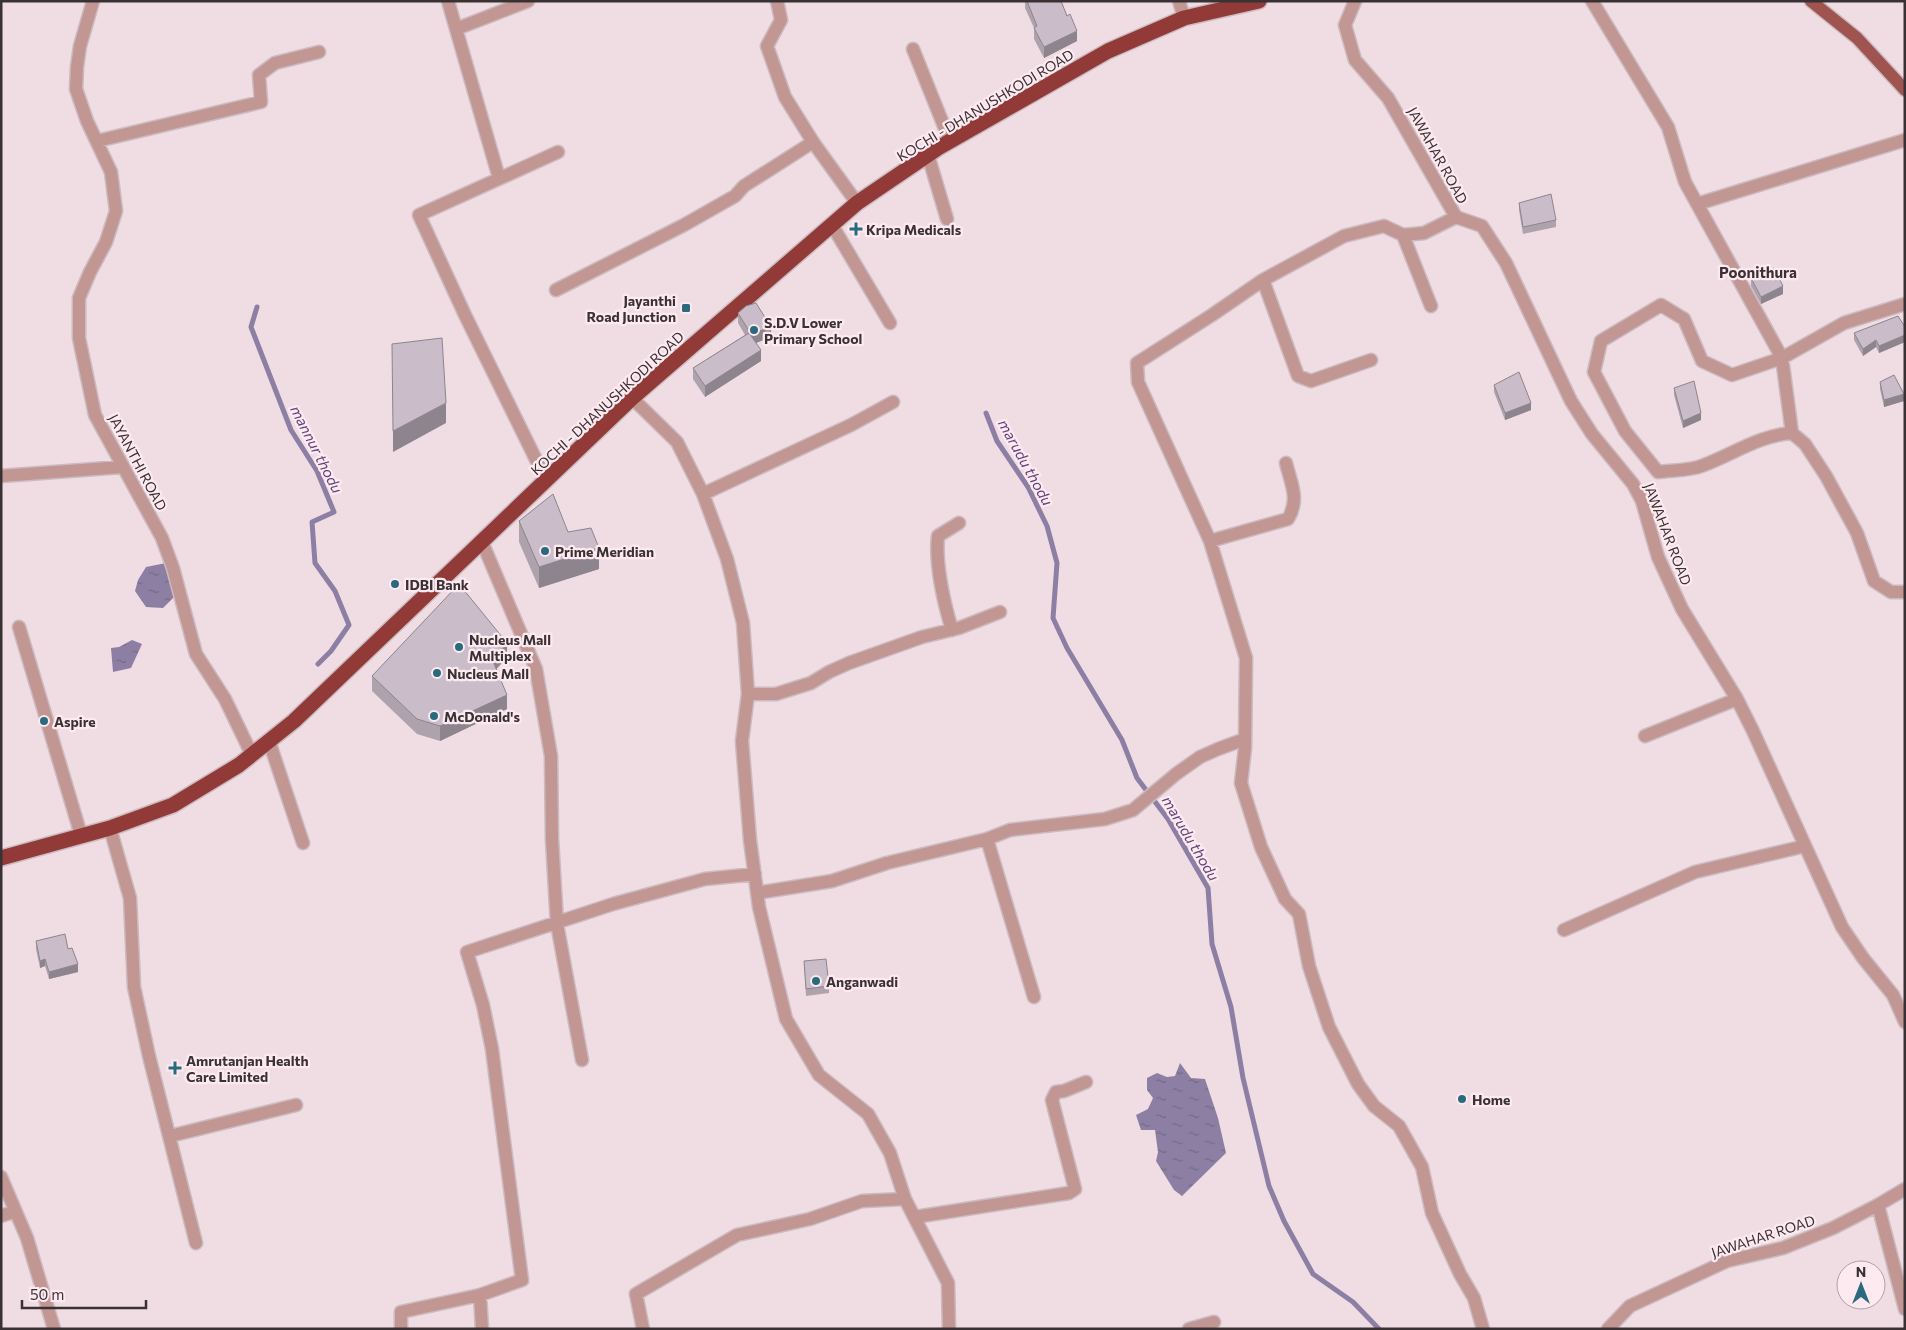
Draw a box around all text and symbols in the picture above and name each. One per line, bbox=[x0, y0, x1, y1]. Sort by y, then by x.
street label: KOCHI - DHANUSHKODI ROAD bbox=[894, 45, 1076, 165]
street label: JAWAHAR ROAD bbox=[1404, 104, 1472, 206]
place label: Kripa Medicals bbox=[866, 221, 962, 238]
marker: Kripa Medicals bbox=[850, 223, 862, 235]
district label: Poonithura bbox=[1719, 263, 1797, 281]
place label: Jayanthi Road Junction bbox=[587, 292, 676, 325]
marker: Jayanthi Road Junction bbox=[680, 302, 692, 314]
place label: S.D.V Lower Primary School bbox=[764, 314, 862, 347]
marker: S.D.V Lower Primary School bbox=[748, 324, 760, 336]
street label: KOCHI - DHANUSHKODI ROAD bbox=[527, 328, 687, 478]
water label: mannur thodu bbox=[287, 402, 347, 496]
street label: JAYANTHI ROAD bbox=[105, 411, 171, 513]
water label: marudu thodu bbox=[995, 416, 1057, 509]
street label: JAWAHAR ROAD bbox=[1641, 481, 1695, 587]
place label: Prime Meridian bbox=[555, 543, 654, 560]
marker: Prime Meridian bbox=[539, 545, 551, 557]
place label: IDBI Bank bbox=[405, 576, 469, 593]
marker: IDBI Bank bbox=[389, 578, 401, 590]
place label: Nucleus Mall Multiplex bbox=[469, 631, 551, 664]
marker: Nucleus Mall Multiplex bbox=[453, 641, 465, 653]
place label: Nucleus Mall bbox=[447, 665, 529, 682]
marker: Nucleus Mall bbox=[431, 667, 443, 679]
place label: McDonald's bbox=[444, 708, 520, 725]
marker: McDonald's bbox=[428, 710, 440, 722]
place label: Aspire bbox=[54, 713, 96, 730]
marker: Aspire bbox=[38, 715, 50, 727]
water label: marudu thodu bbox=[1159, 792, 1224, 884]
place label: Anganwadi bbox=[826, 973, 898, 990]
marker: Anganwadi bbox=[810, 975, 822, 987]
place label: Amrutanjan Health Care Limited bbox=[186, 1052, 309, 1085]
marker: Amrutanjan Health Care Limited bbox=[168, 1061, 182, 1075]
place label: Home bbox=[1472, 1091, 1510, 1108]
marker: Home bbox=[1456, 1093, 1468, 1105]
street label: JAWAHAR ROAD bbox=[1709, 1211, 1817, 1261]
north arrow bbox=[1836, 1260, 1886, 1310]
text: N bbox=[1856, 1263, 1866, 1280]
scale bar bbox=[22, 1278, 146, 1310]
text: 50 m bbox=[30, 1285, 64, 1303]

